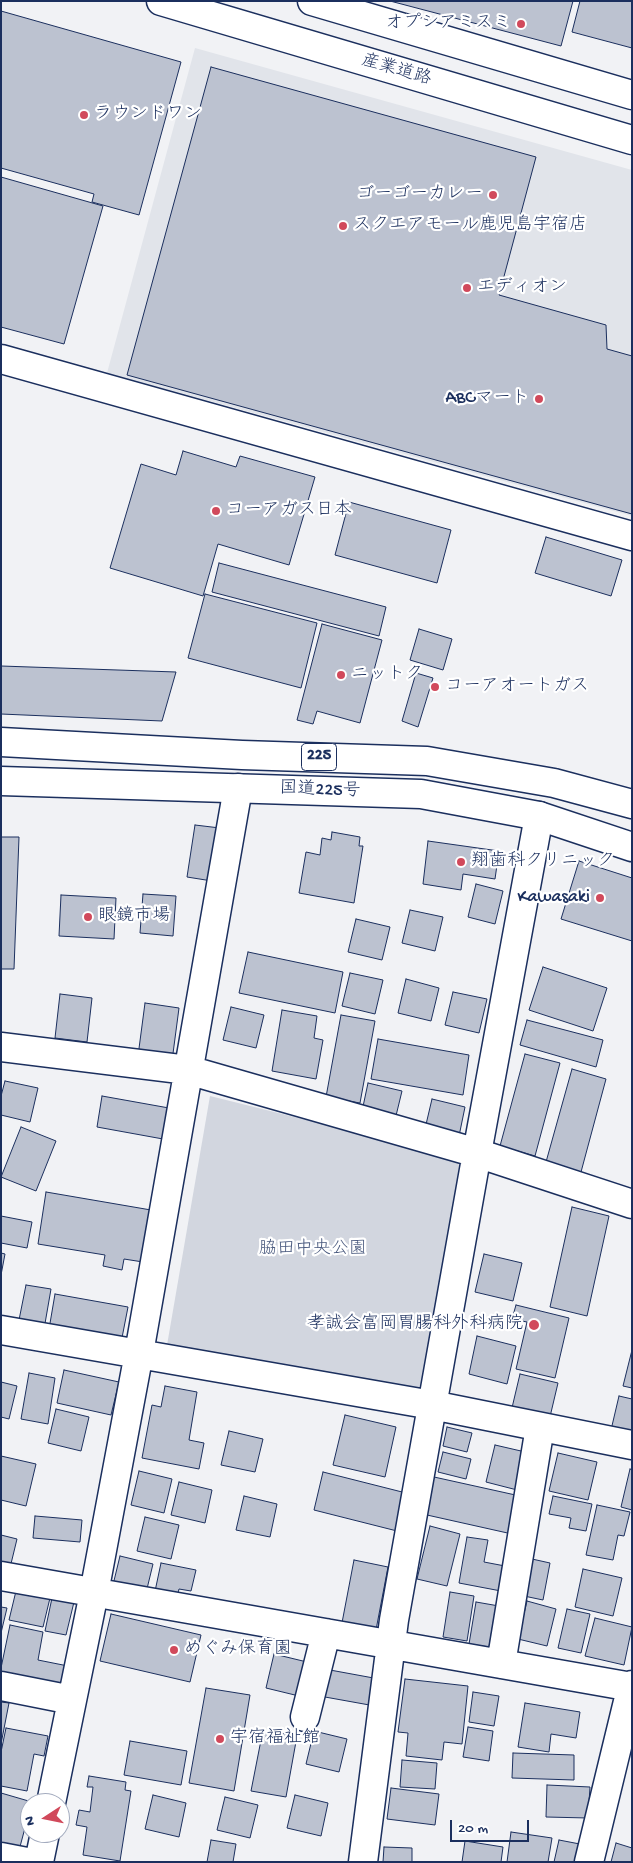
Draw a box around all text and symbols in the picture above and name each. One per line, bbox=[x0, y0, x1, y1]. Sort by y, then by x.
place label: オプシアミスミ bbox=[385, 13, 511, 35]
marker: オプシアミスミ bbox=[515, 18, 527, 30]
street label: 産業道路 bbox=[358, 51, 434, 91]
place label: ラウンドワン bbox=[94, 104, 202, 126]
marker: ラウンドワン bbox=[78, 109, 90, 121]
place label: ゴーゴーカレー bbox=[356, 184, 483, 206]
marker: ゴーゴーカレー bbox=[487, 189, 499, 201]
place label: スクエアモール鹿児島宇宿店 bbox=[353, 215, 587, 237]
marker: スクエアモール鹿児島宇宿店 bbox=[337, 220, 349, 232]
place label: エディオン bbox=[477, 277, 567, 299]
marker: エディオン bbox=[461, 282, 473, 294]
place label: ABCマート bbox=[445, 388, 529, 410]
marker: ABCマート bbox=[533, 393, 545, 405]
place label: コーアガス日本 bbox=[226, 500, 352, 522]
marker: コーアガス日本 bbox=[210, 505, 222, 517]
place label: ニットク bbox=[351, 664, 423, 686]
marker: ニットク bbox=[335, 669, 347, 681]
place label: コーアオートガス bbox=[445, 676, 589, 698]
marker: コーアオートガス bbox=[429, 681, 441, 693]
road number: 225 bbox=[302, 744, 336, 770]
street label: 国道225号 bbox=[279, 779, 361, 803]
place label: 翔歯科クリニック bbox=[471, 851, 615, 873]
marker: 翔歯科クリニック bbox=[455, 856, 467, 868]
place label: Kawasaki bbox=[518, 887, 590, 909]
marker: Kawasaki bbox=[594, 892, 606, 904]
place label: 眼鏡市場 bbox=[98, 906, 170, 928]
marker: 眼鏡市場 bbox=[82, 911, 94, 923]
park label: 脇田中央公園 bbox=[259, 1239, 367, 1261]
place label: 孝誠会富岡胃腸科外科病院 bbox=[307, 1314, 523, 1336]
marker: 孝誠会富岡胃腸科外科病院 bbox=[527, 1318, 541, 1332]
place label: めぐみ保育園 bbox=[184, 1639, 292, 1661]
marker: めぐみ保育園 bbox=[168, 1644, 180, 1656]
place label: 宇宿福祉館 bbox=[230, 1728, 320, 1750]
marker: 宇宿福祉館 bbox=[214, 1733, 226, 1745]
north arrow bbox=[20, 1793, 70, 1843]
scale bar bbox=[453, 1810, 532, 1842]
text: N bbox=[22, 1815, 40, 1827]
text: 20 m bbox=[458, 1820, 488, 1838]

